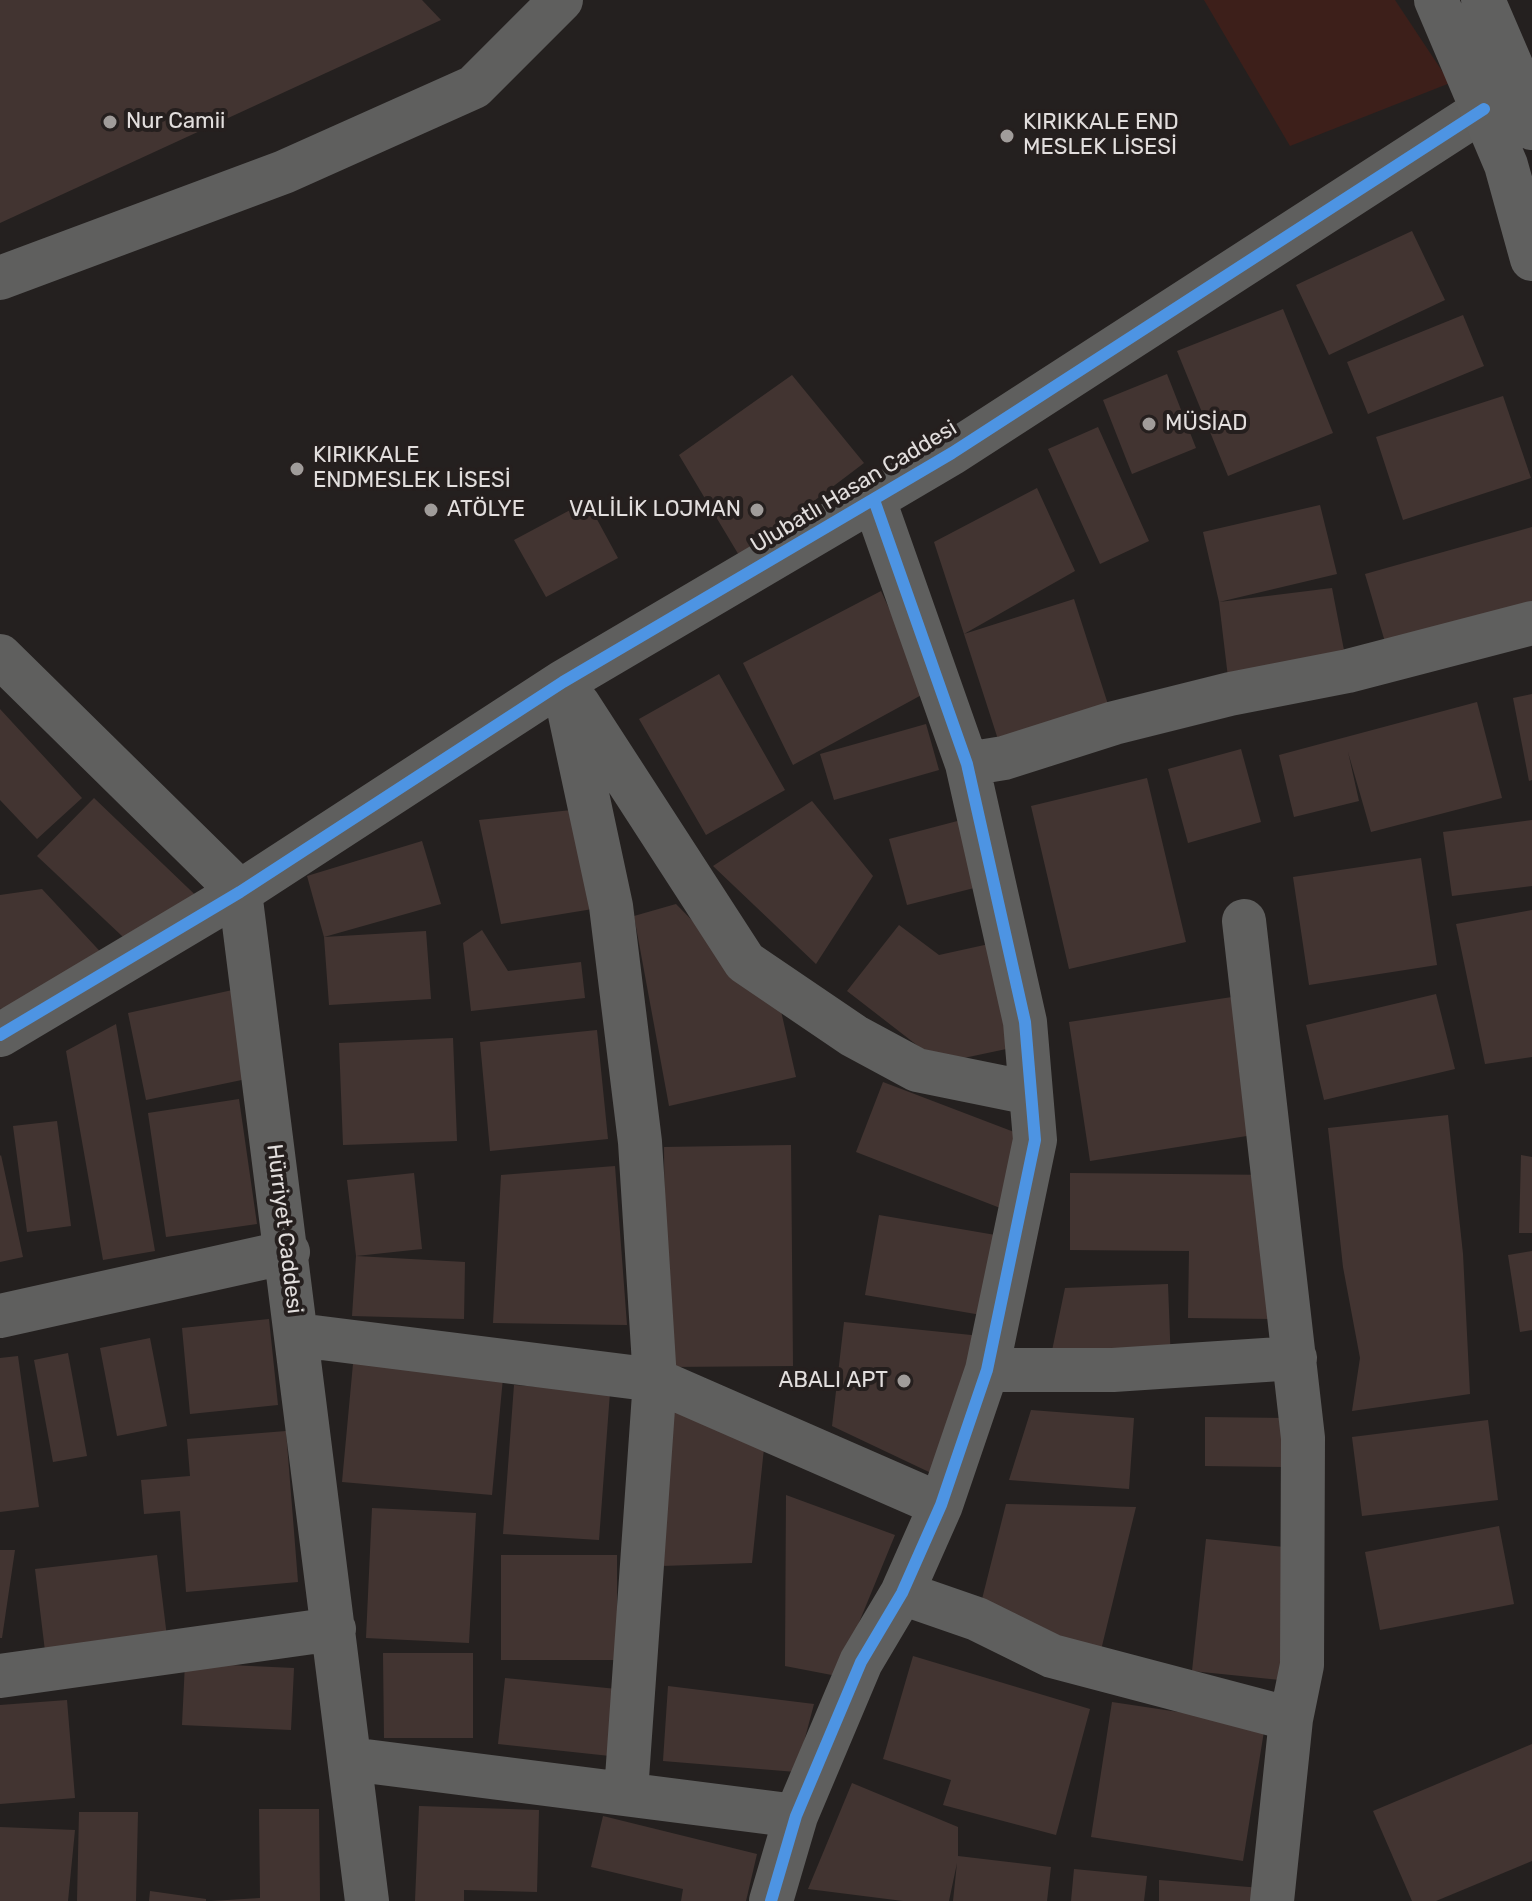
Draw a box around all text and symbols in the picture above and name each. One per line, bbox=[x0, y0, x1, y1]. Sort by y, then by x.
place label: Nur Camii bbox=[126, 109, 225, 135]
place label: KIRIKKALE END MESLEK LİSESİ bbox=[1023, 110, 1179, 162]
marker: Nur Camii bbox=[101, 113, 119, 131]
marker: KIRIKKALE END MESLEK LİSESİ bbox=[998, 127, 1016, 145]
place label: MÜSİAD bbox=[1165, 411, 1247, 437]
street label: Ulubatlı Hasan Caddesi bbox=[746, 415, 962, 559]
marker: MÜSİAD bbox=[1140, 415, 1158, 433]
place label: KIRIKKALE ENDMESLEK LİSESİ bbox=[313, 443, 511, 494]
marker: KIRIKKALE ENDMESLEK LİSESİ bbox=[288, 460, 306, 478]
place label: ATÖLYE bbox=[447, 497, 525, 523]
place label: VALİLİK LOJMAN bbox=[569, 497, 741, 523]
marker: ATÖLYE bbox=[422, 501, 440, 519]
marker: VALİLİK LOJMAN bbox=[748, 501, 766, 519]
street label: Hürriyet Caddesi bbox=[260, 1143, 308, 1315]
place label: ABALI APT bbox=[779, 1368, 888, 1394]
marker: ABALI APT bbox=[895, 1372, 913, 1390]

